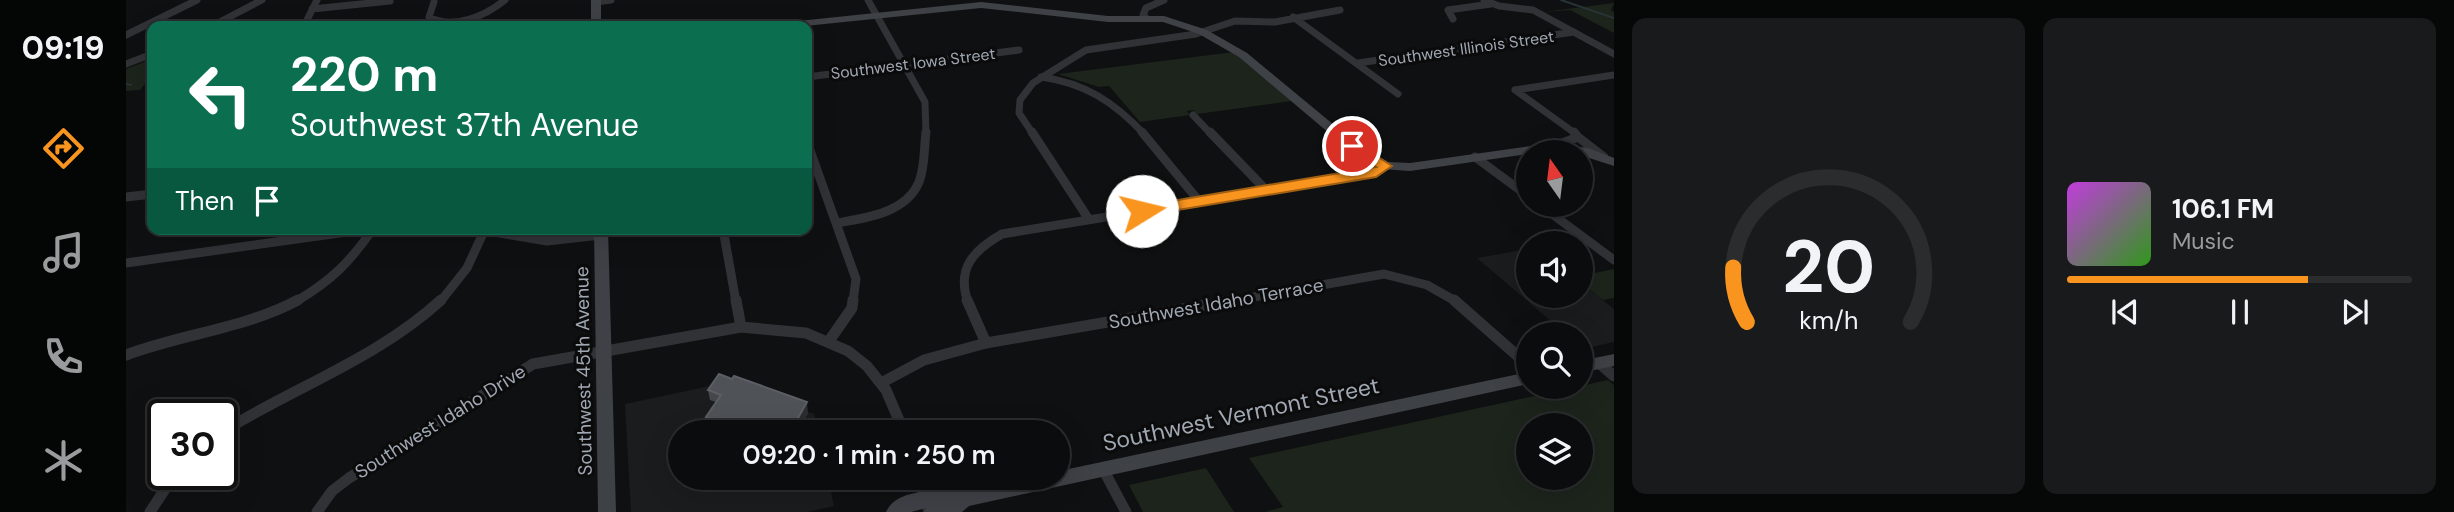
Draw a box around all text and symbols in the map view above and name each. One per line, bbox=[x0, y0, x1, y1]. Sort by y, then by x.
street label: Southwest Illinois Street bbox=[1377, 26, 1555, 71]
text: 09:19 bbox=[22, 27, 104, 69]
text: 220 m bbox=[290, 42, 438, 106]
street label: Southwest Iowa Street bbox=[830, 43, 997, 84]
icon: left bbox=[175, 49, 266, 140]
text: Southwest 37th Avenue bbox=[290, 104, 639, 146]
pin bbox=[1322, 116, 1382, 176]
icon: directions bbox=[39, 124, 88, 173]
icon: arrive bbox=[1333, 127, 1371, 165]
north arrow bbox=[1516, 140, 1592, 217]
map controls bbox=[1516, 140, 1593, 490]
position arrow bbox=[1105, 174, 1179, 248]
icon: arrive bbox=[248, 182, 286, 220]
text: Then bbox=[175, 184, 234, 218]
text: 106.1 FM bbox=[2172, 192, 2274, 226]
text: 20 bbox=[1782, 220, 1875, 315]
text: Music bbox=[2172, 226, 2235, 256]
icon: music bbox=[39, 228, 88, 277]
button: sound bbox=[1516, 231, 1593, 308]
street label: Southwest 45th Avenue bbox=[569, 266, 598, 476]
street label: Southwest Idaho Terrace bbox=[1107, 272, 1326, 335]
icon: previous bbox=[2106, 293, 2144, 331]
icon: pause bbox=[2221, 293, 2259, 331]
icon: next bbox=[2336, 293, 2374, 331]
text: km/h bbox=[1799, 304, 1858, 337]
button: search bbox=[1516, 322, 1593, 399]
icon: phone bbox=[39, 332, 88, 381]
street label: Southwest Idaho Drive bbox=[350, 359, 530, 484]
street label: Southwest Vermont Street bbox=[1100, 370, 1382, 458]
speed limit sign: 30 bbox=[147, 399, 238, 490]
button: layers bbox=[1516, 413, 1593, 490]
icon: climate bbox=[39, 436, 88, 485]
text: 09:20 · 1 min · 250 m bbox=[742, 438, 996, 472]

